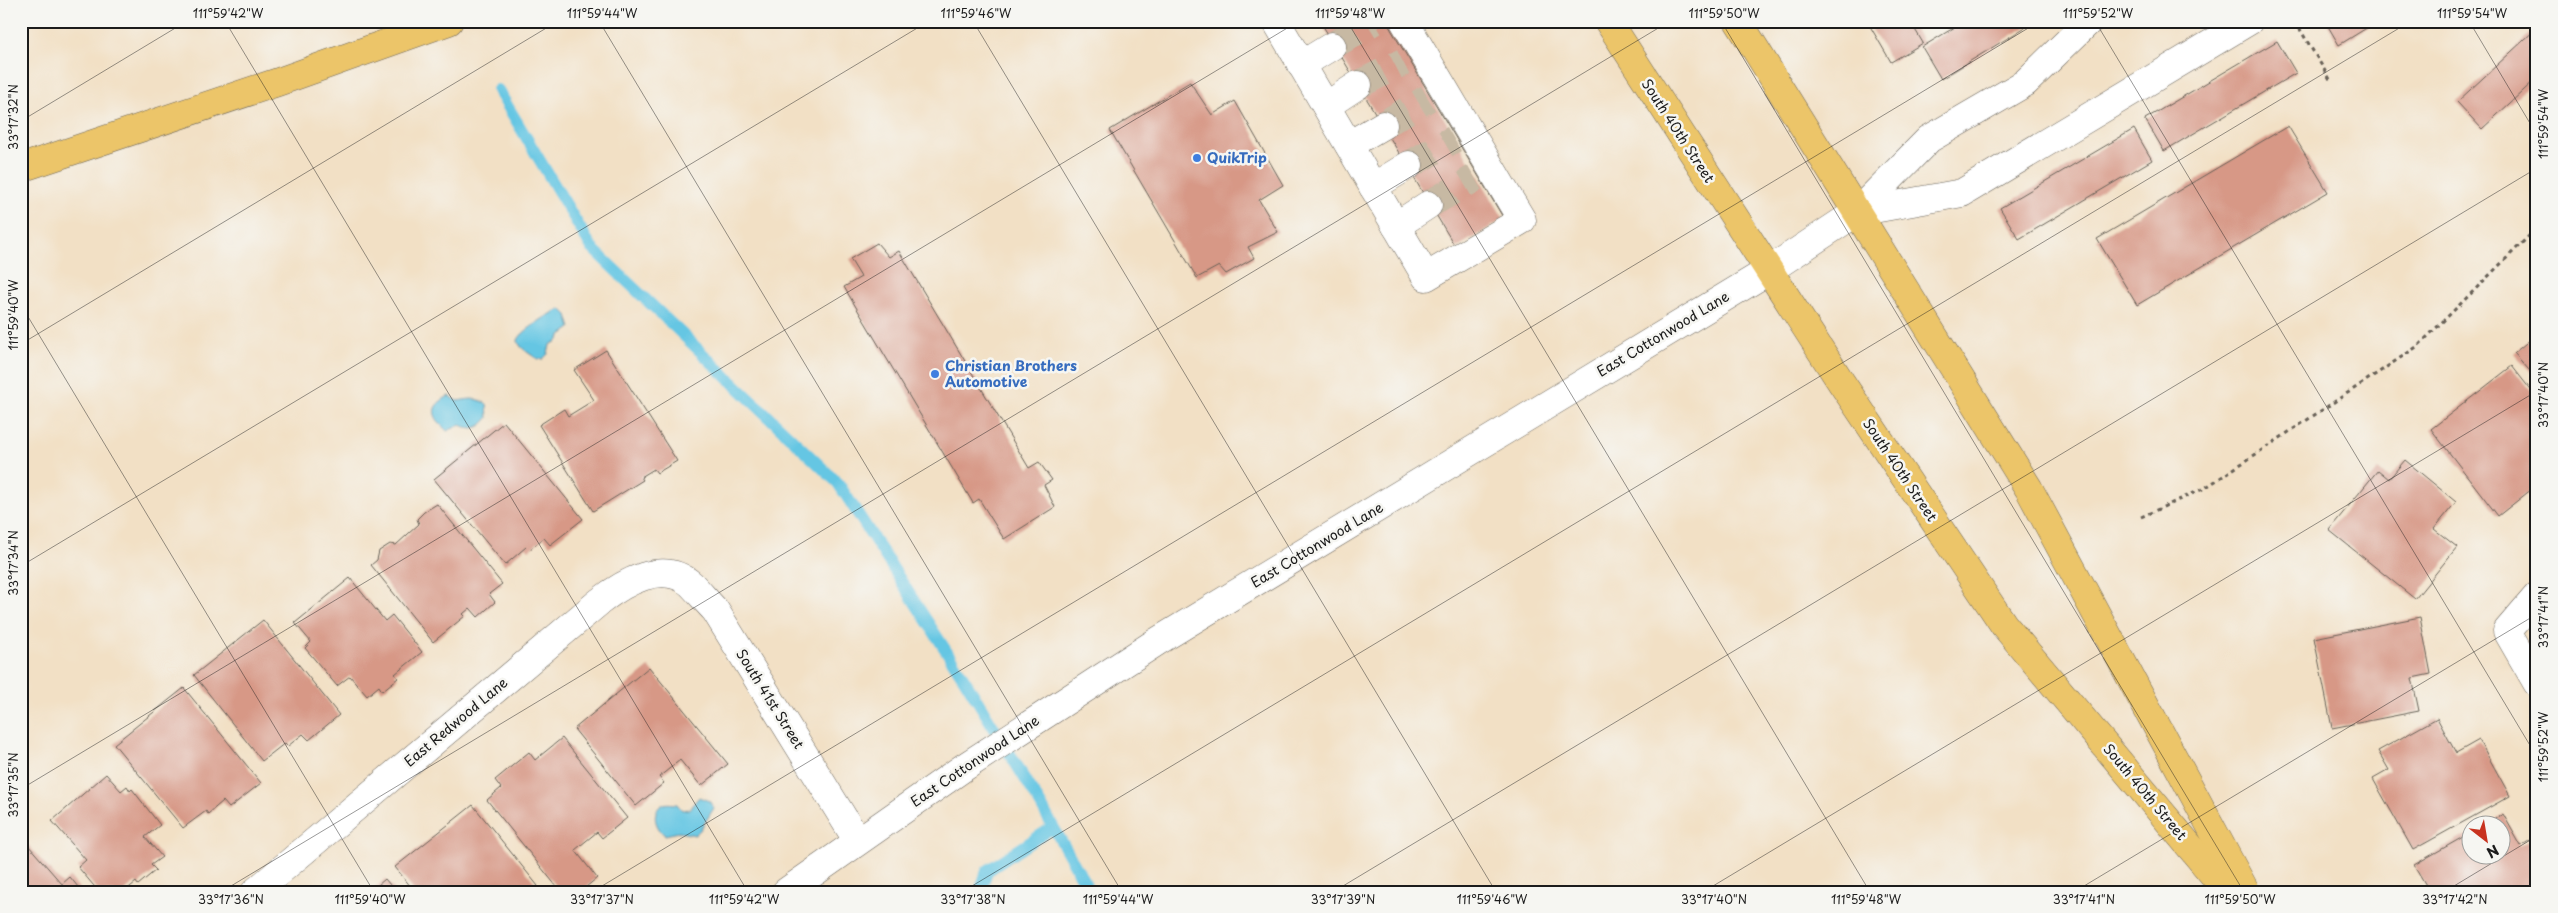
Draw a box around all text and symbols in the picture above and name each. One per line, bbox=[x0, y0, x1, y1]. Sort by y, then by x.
text: 111°59'42"W bbox=[193, 4, 264, 22]
text: 111°59'44"W bbox=[567, 4, 638, 22]
text: 111°59'46"W bbox=[941, 4, 1012, 22]
text: 111°59'48"W bbox=[1315, 4, 1386, 22]
text: 111°59'50"W bbox=[1689, 4, 1760, 22]
text: 111°59'52"W bbox=[2063, 4, 2134, 22]
text: 111°59'54"W bbox=[2437, 4, 2508, 22]
street label: South 40th Street bbox=[1637, 75, 1720, 187]
text: 33°17'32"N bbox=[4, 84, 22, 150]
text: 111°59'54"W bbox=[2534, 88, 2552, 159]
place label: QuikTrip bbox=[1207, 147, 1267, 168]
marker: QuikTrip bbox=[1191, 152, 1203, 164]
text: 111°59'40"W bbox=[4, 279, 22, 351]
street label: East Cottonwood Lane bbox=[1592, 286, 1733, 382]
place label: Christian Brothers Automotive bbox=[945, 355, 1077, 392]
text: 33°17'40"N bbox=[2534, 362, 2552, 428]
marker: Christian Brothers Automotive bbox=[929, 368, 941, 380]
street label: South 40th Street bbox=[1858, 414, 1943, 526]
street label: East Cottonwood Lane bbox=[1246, 497, 1387, 593]
text: 33°17'34"N bbox=[4, 530, 22, 596]
text: 33°17'41"N bbox=[2534, 586, 2552, 648]
street label: South 41st Street bbox=[731, 645, 810, 753]
street label: East Redwood Lane bbox=[399, 672, 512, 771]
street label: East Cottonwood Lane bbox=[906, 709, 1043, 812]
text: 111°59'52"W bbox=[2534, 711, 2552, 782]
street label: South 40th Street bbox=[2099, 739, 2192, 845]
text: 33°17'35"N bbox=[4, 752, 22, 818]
north arrow bbox=[2460, 816, 2510, 866]
text: N bbox=[2483, 840, 2503, 863]
text: 33°17'36"N bbox=[198, 890, 264, 908]
text: 111°59'40"W bbox=[334, 890, 406, 908]
text: 33°17'37"N bbox=[570, 890, 634, 908]
text: 111°59'42"W bbox=[709, 890, 780, 908]
text: 33°17'38"N bbox=[940, 890, 1006, 908]
text: 111°59'44"W bbox=[1083, 890, 1154, 908]
text: 33°17'39"N bbox=[1311, 890, 1375, 908]
text: 111°59'46"W bbox=[1457, 890, 1528, 908]
text: 33°17'40"N bbox=[1681, 890, 1747, 908]
text: 111°59'48"W bbox=[1831, 890, 1902, 908]
text: 33°17'41"N bbox=[2053, 890, 2115, 908]
text: 111°59'50"W bbox=[2205, 890, 2276, 908]
text: 33°17'42"N bbox=[2422, 890, 2488, 908]

